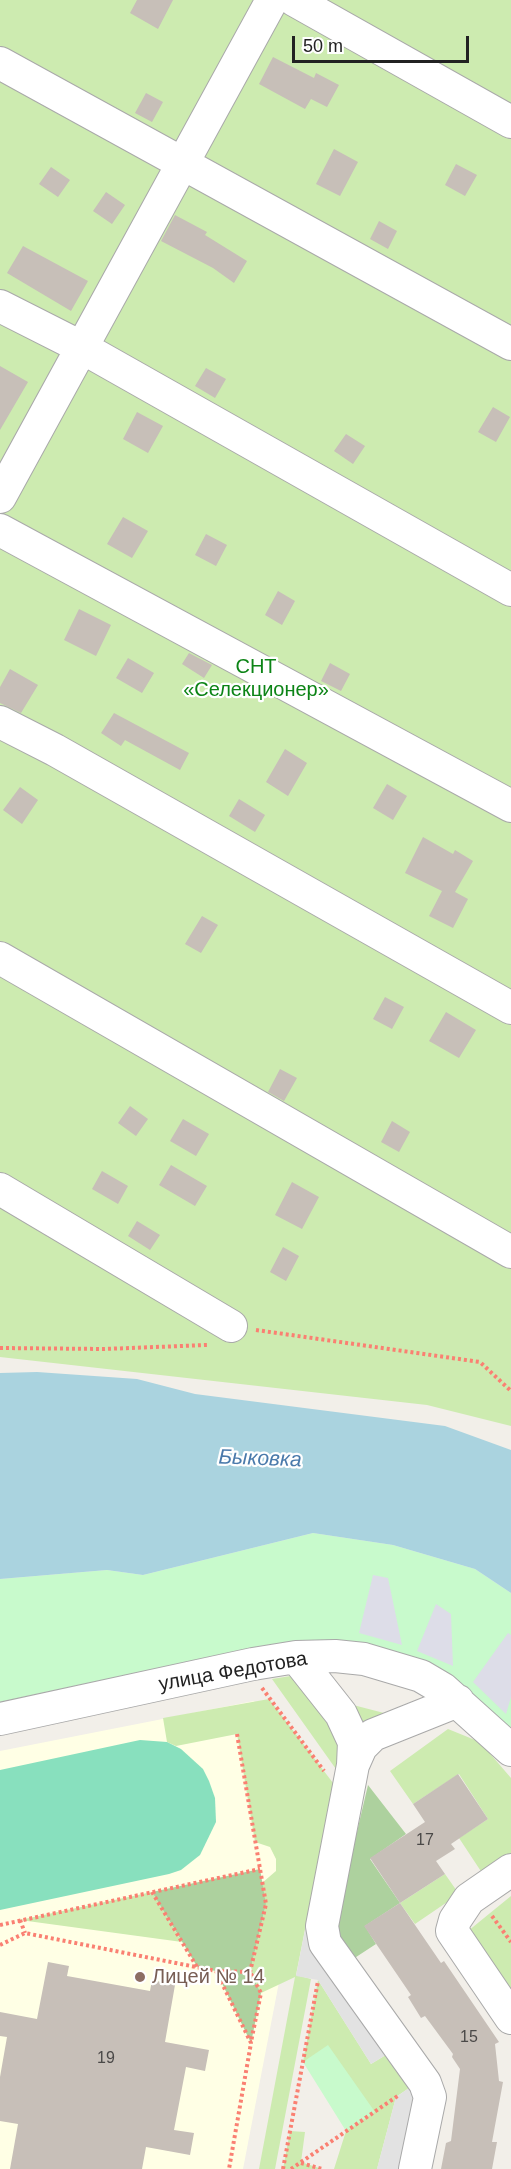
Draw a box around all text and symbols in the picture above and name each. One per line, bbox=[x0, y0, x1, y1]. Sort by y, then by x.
scale bar bbox=[295, 24, 472, 62]
text: 50 m bbox=[303, 36, 343, 56]
park label: СНТ «Селекционер» bbox=[183, 655, 329, 702]
water label: Быковка bbox=[218, 1445, 302, 1473]
street label: улица Федотова bbox=[157, 1647, 309, 1697]
house number: 17 bbox=[416, 1831, 434, 1851]
place label: Лицей № 14 bbox=[152, 1965, 265, 1989]
marker: Лицей № 14 bbox=[133, 1970, 147, 1984]
house number: 15 bbox=[460, 2028, 478, 2048]
house number: 19 bbox=[97, 2049, 115, 2069]

